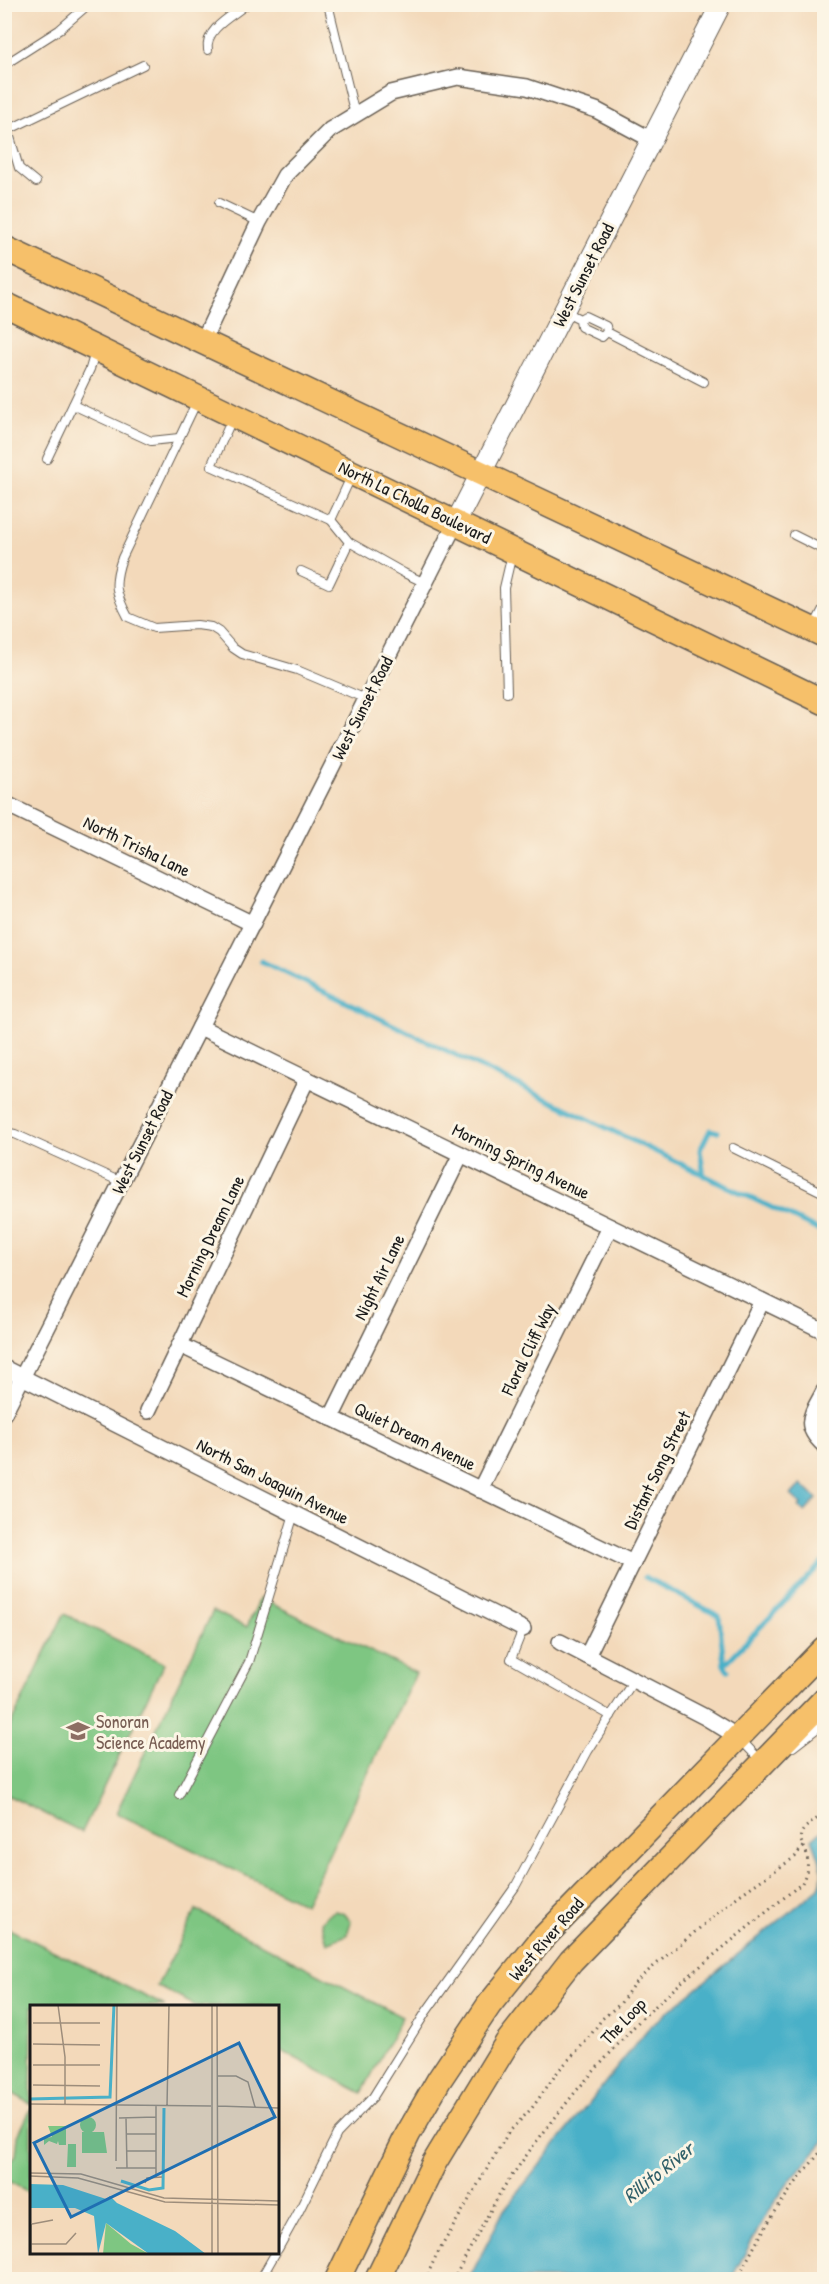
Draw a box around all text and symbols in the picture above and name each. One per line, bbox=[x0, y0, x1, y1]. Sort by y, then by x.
street label: West Sunset Road bbox=[546, 219, 620, 331]
street label: North La Cholla Boulevard bbox=[335, 454, 495, 550]
street label: West Sunset Road bbox=[325, 652, 399, 764]
street label: North Trisha Lane bbox=[79, 809, 195, 883]
street label: West Sunset Road bbox=[105, 1086, 179, 1198]
street label: Morning Spring Avenue bbox=[448, 1117, 594, 1205]
street label: Morning Dream Lane bbox=[170, 1171, 250, 1301]
street label: Night Air Lane bbox=[348, 1230, 410, 1324]
street label: Floral Cliff Way bbox=[494, 1298, 561, 1400]
street label: Quiet Dream Avenue bbox=[350, 1396, 480, 1476]
street label: Distant Song Street bbox=[618, 1406, 697, 1533]
street label: North San Joaquin Avenue bbox=[193, 1432, 353, 1530]
place label: Sonoran Science Academy bbox=[96, 1709, 206, 1755]
school or university icon: Sonoran Science Academy bbox=[65, 1718, 91, 1744]
street label: West River Road bbox=[503, 1892, 589, 1986]
street label: The Loop bbox=[594, 1992, 652, 2050]
inset map bbox=[30, 2005, 279, 2254]
water label: Rillito River bbox=[617, 2134, 701, 2209]

